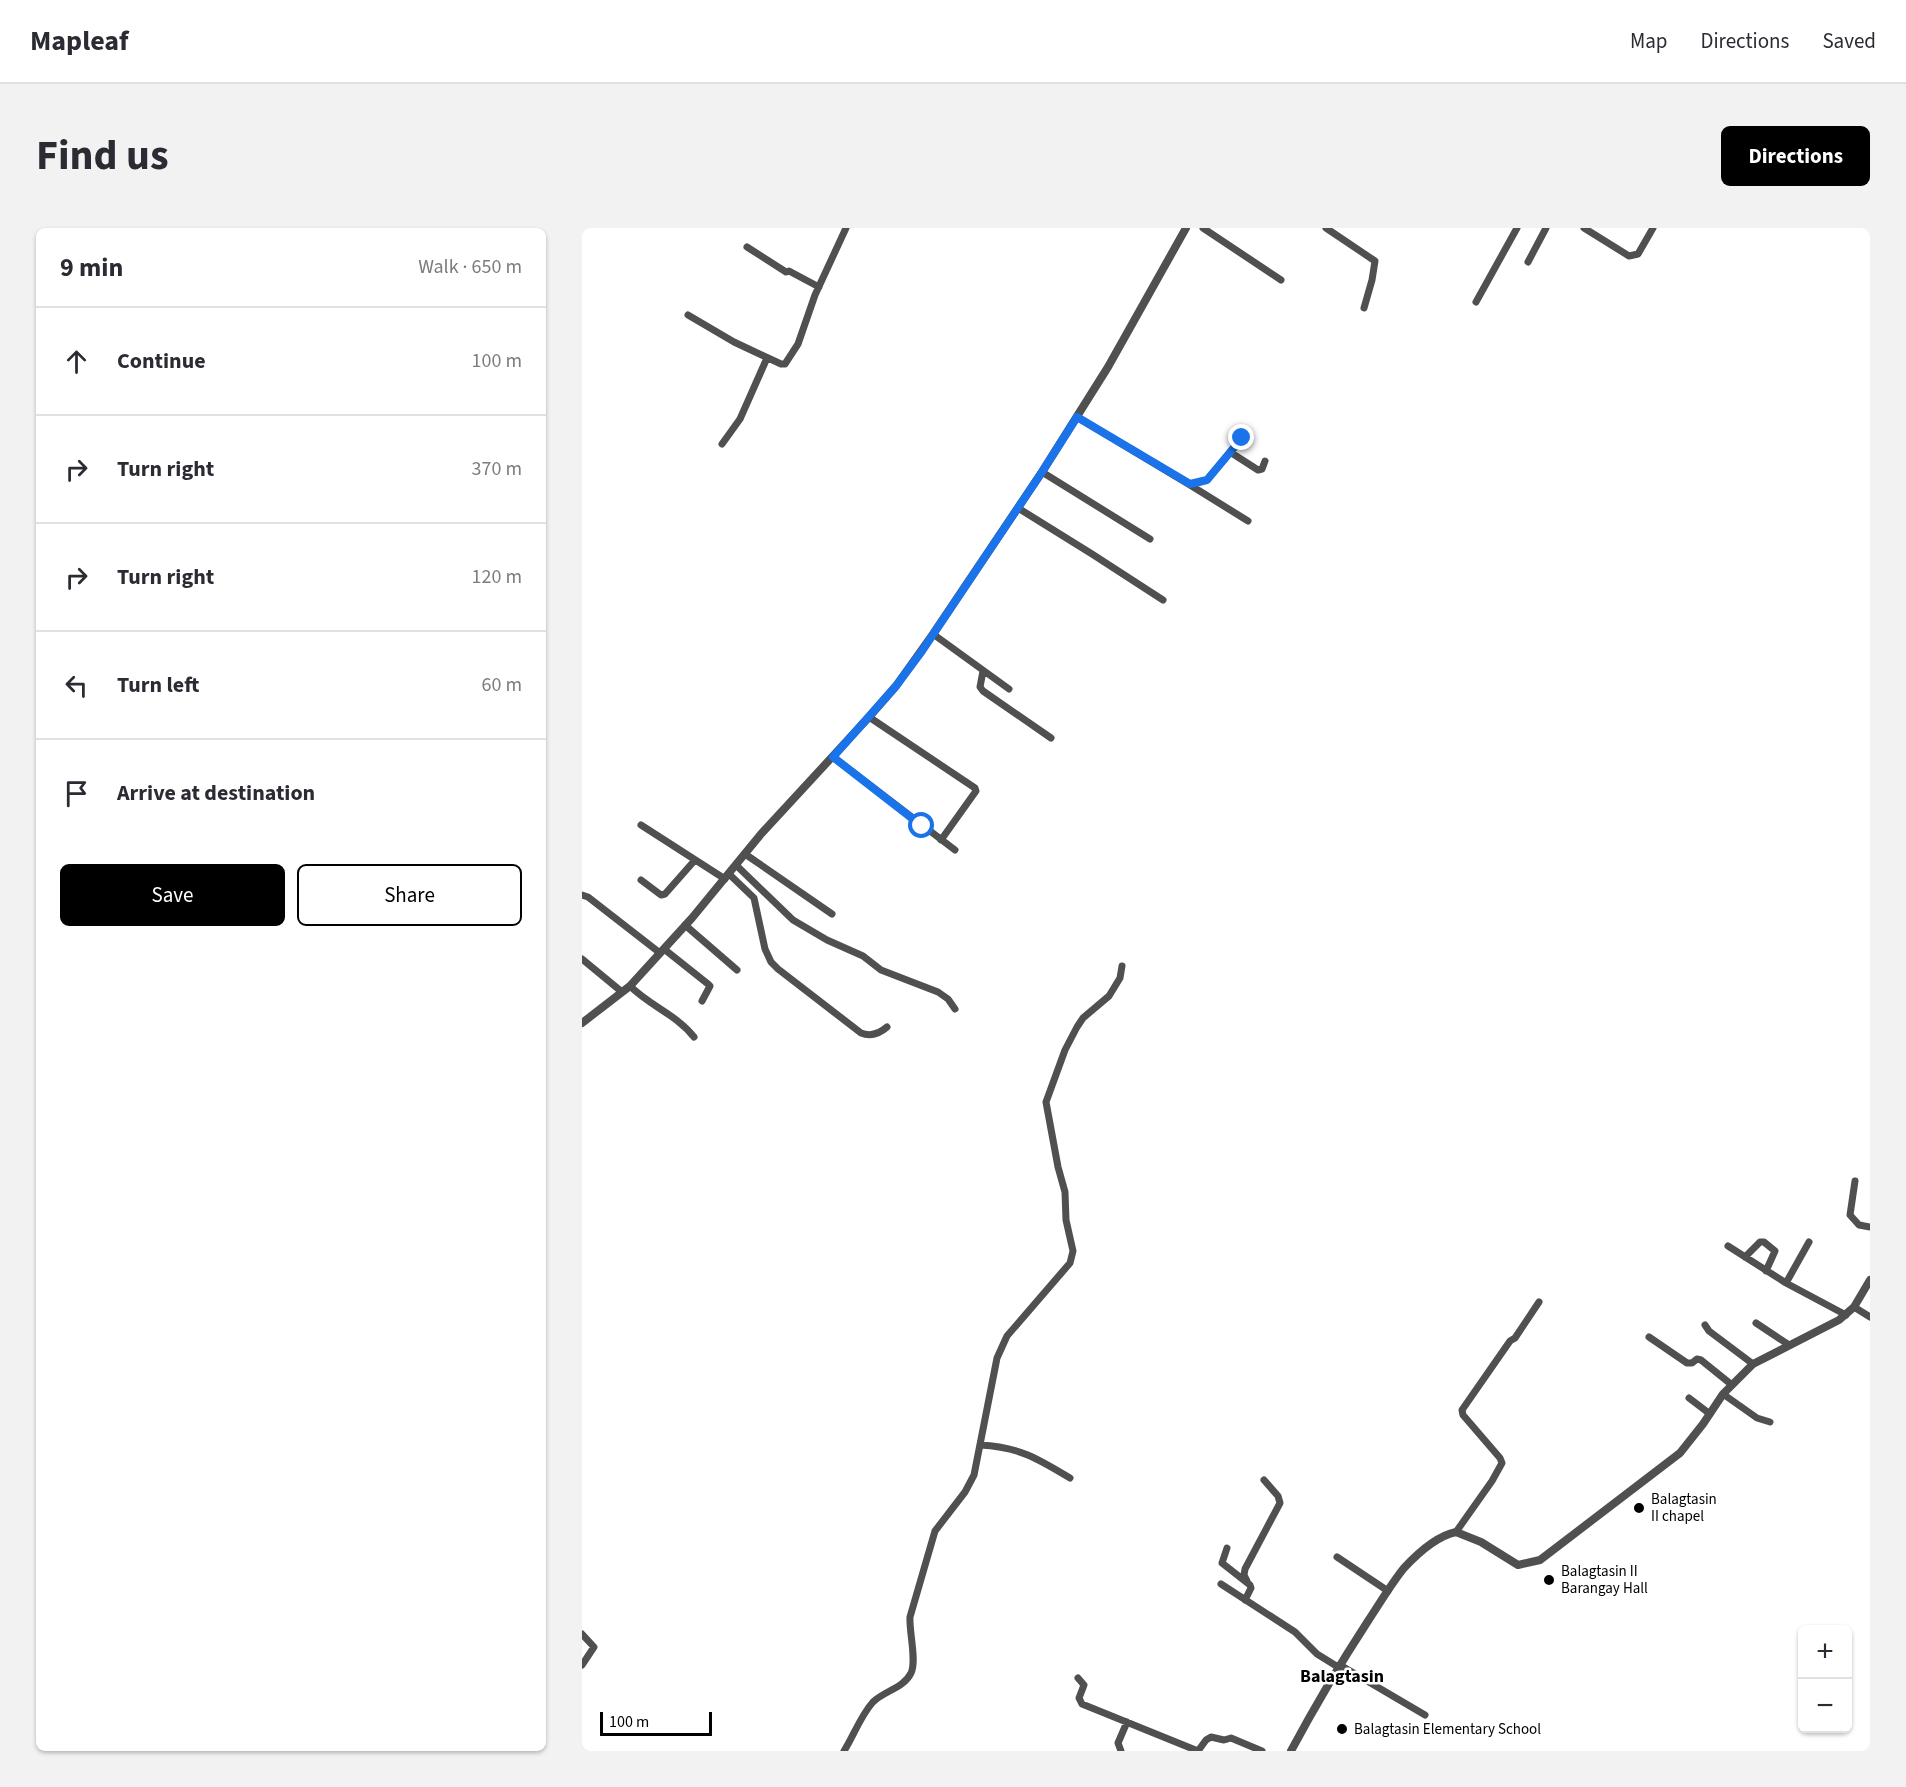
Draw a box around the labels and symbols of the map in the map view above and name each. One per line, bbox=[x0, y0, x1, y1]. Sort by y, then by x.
route end bbox=[1228, 424, 1254, 450]
route start bbox=[908, 812, 934, 838]
place label: Balagtasin II chapel bbox=[1651, 1489, 1717, 1527]
marker: Balagtasin II chapel bbox=[1632, 1501, 1646, 1515]
place label: Balagtasin II Barangay Hall bbox=[1561, 1561, 1648, 1599]
marker: Balagtasin II Barangay Hall bbox=[1542, 1573, 1556, 1587]
district label: Balagtasin bbox=[1300, 1664, 1384, 1689]
scale bar bbox=[600, 1709, 712, 1736]
place label: Balagtasin Elementary School bbox=[1354, 1719, 1541, 1740]
marker: Balagtasin Elementary School bbox=[1335, 1722, 1349, 1736]

